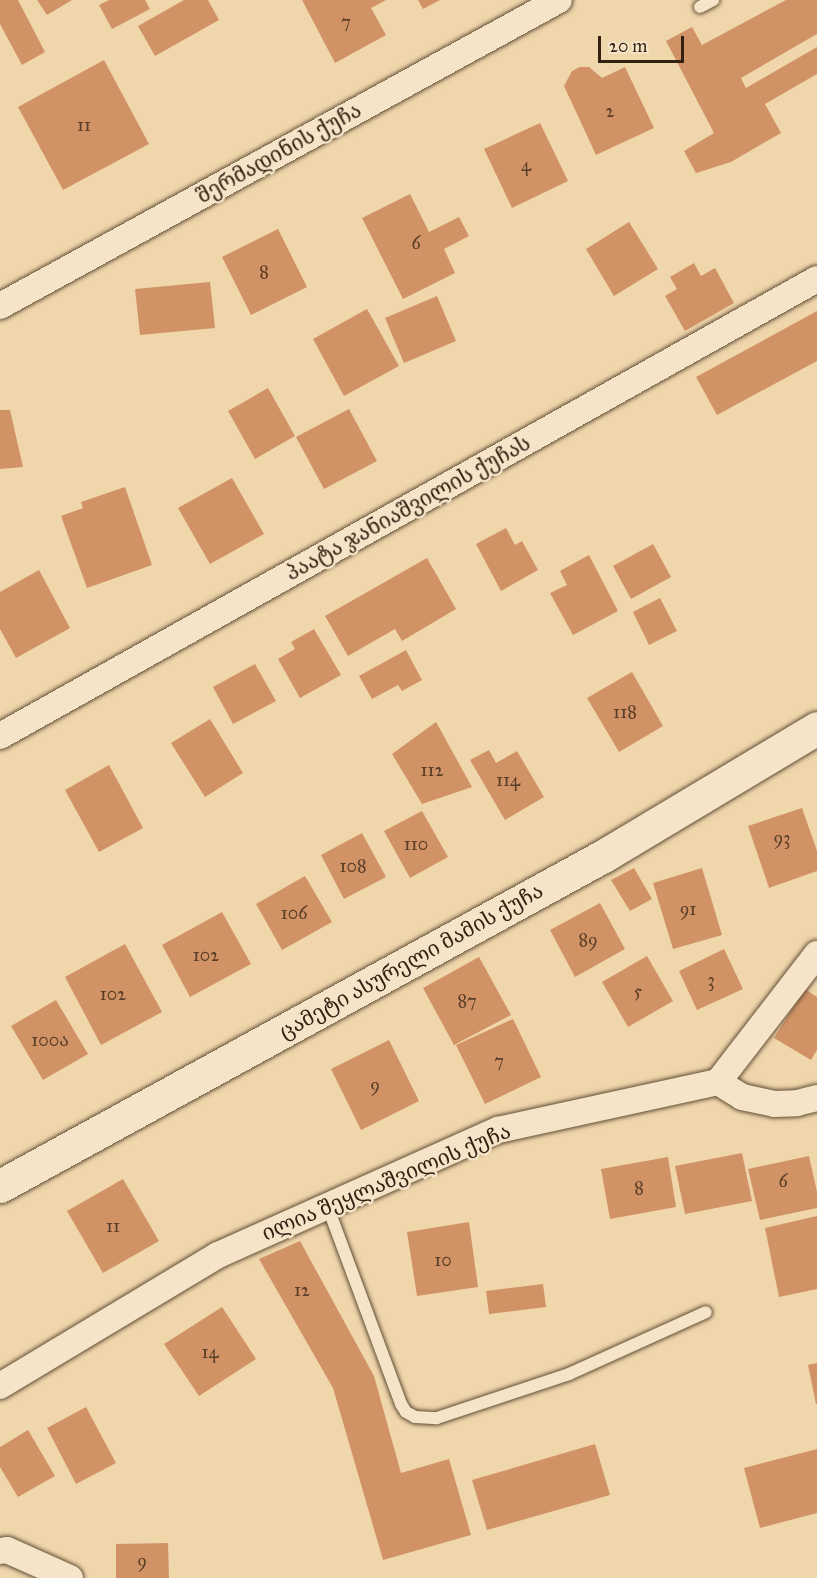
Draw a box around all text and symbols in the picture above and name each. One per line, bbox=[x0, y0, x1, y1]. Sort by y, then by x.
house number: 7 bbox=[341, 11, 351, 33]
scale bar bbox=[601, 24, 686, 62]
text: 20 m bbox=[609, 35, 647, 57]
street label: შერმადინის ქუჩა bbox=[192, 97, 366, 209]
house number: 2 bbox=[606, 100, 614, 122]
house number: 11 bbox=[77, 114, 91, 136]
house number: 4 bbox=[521, 154, 531, 176]
house number: 6 bbox=[411, 232, 421, 254]
house number: 8 bbox=[259, 261, 269, 283]
street label: პაატა ჯანიაშვილის ქუჩას bbox=[281, 430, 535, 586]
house number: 118 bbox=[613, 701, 637, 723]
house number: 112 bbox=[420, 759, 444, 781]
house number: 114 bbox=[496, 769, 520, 791]
house number: 93 bbox=[774, 827, 790, 849]
house number: 110 bbox=[404, 833, 428, 855]
house number: 108 bbox=[339, 855, 367, 877]
street label: ცამეტი ასურელი მამის ქუჩა bbox=[275, 878, 547, 1044]
house number: 91 bbox=[680, 898, 696, 920]
house number: 106 bbox=[281, 902, 307, 924]
house number: 89 bbox=[578, 929, 598, 951]
house number: 102 bbox=[193, 944, 219, 966]
house number: 3 bbox=[707, 969, 715, 991]
house number: 5 bbox=[634, 980, 642, 1002]
house number: 102 bbox=[100, 983, 126, 1005]
house number: 87 bbox=[457, 990, 477, 1012]
house number: 100ა bbox=[31, 1029, 69, 1051]
house number: 7 bbox=[494, 1050, 504, 1072]
house number: 9 bbox=[370, 1074, 380, 1096]
street label: ილია შეყლაშვილის ქუჩა bbox=[258, 1118, 514, 1246]
house number: 6 bbox=[778, 1170, 788, 1192]
house number: 8 bbox=[634, 1177, 644, 1199]
house number: 11 bbox=[106, 1215, 120, 1237]
house number: 10 bbox=[434, 1249, 452, 1271]
house number: 12 bbox=[294, 1279, 310, 1301]
house number: 14 bbox=[201, 1341, 219, 1363]
house number: 9 bbox=[137, 1550, 147, 1572]

